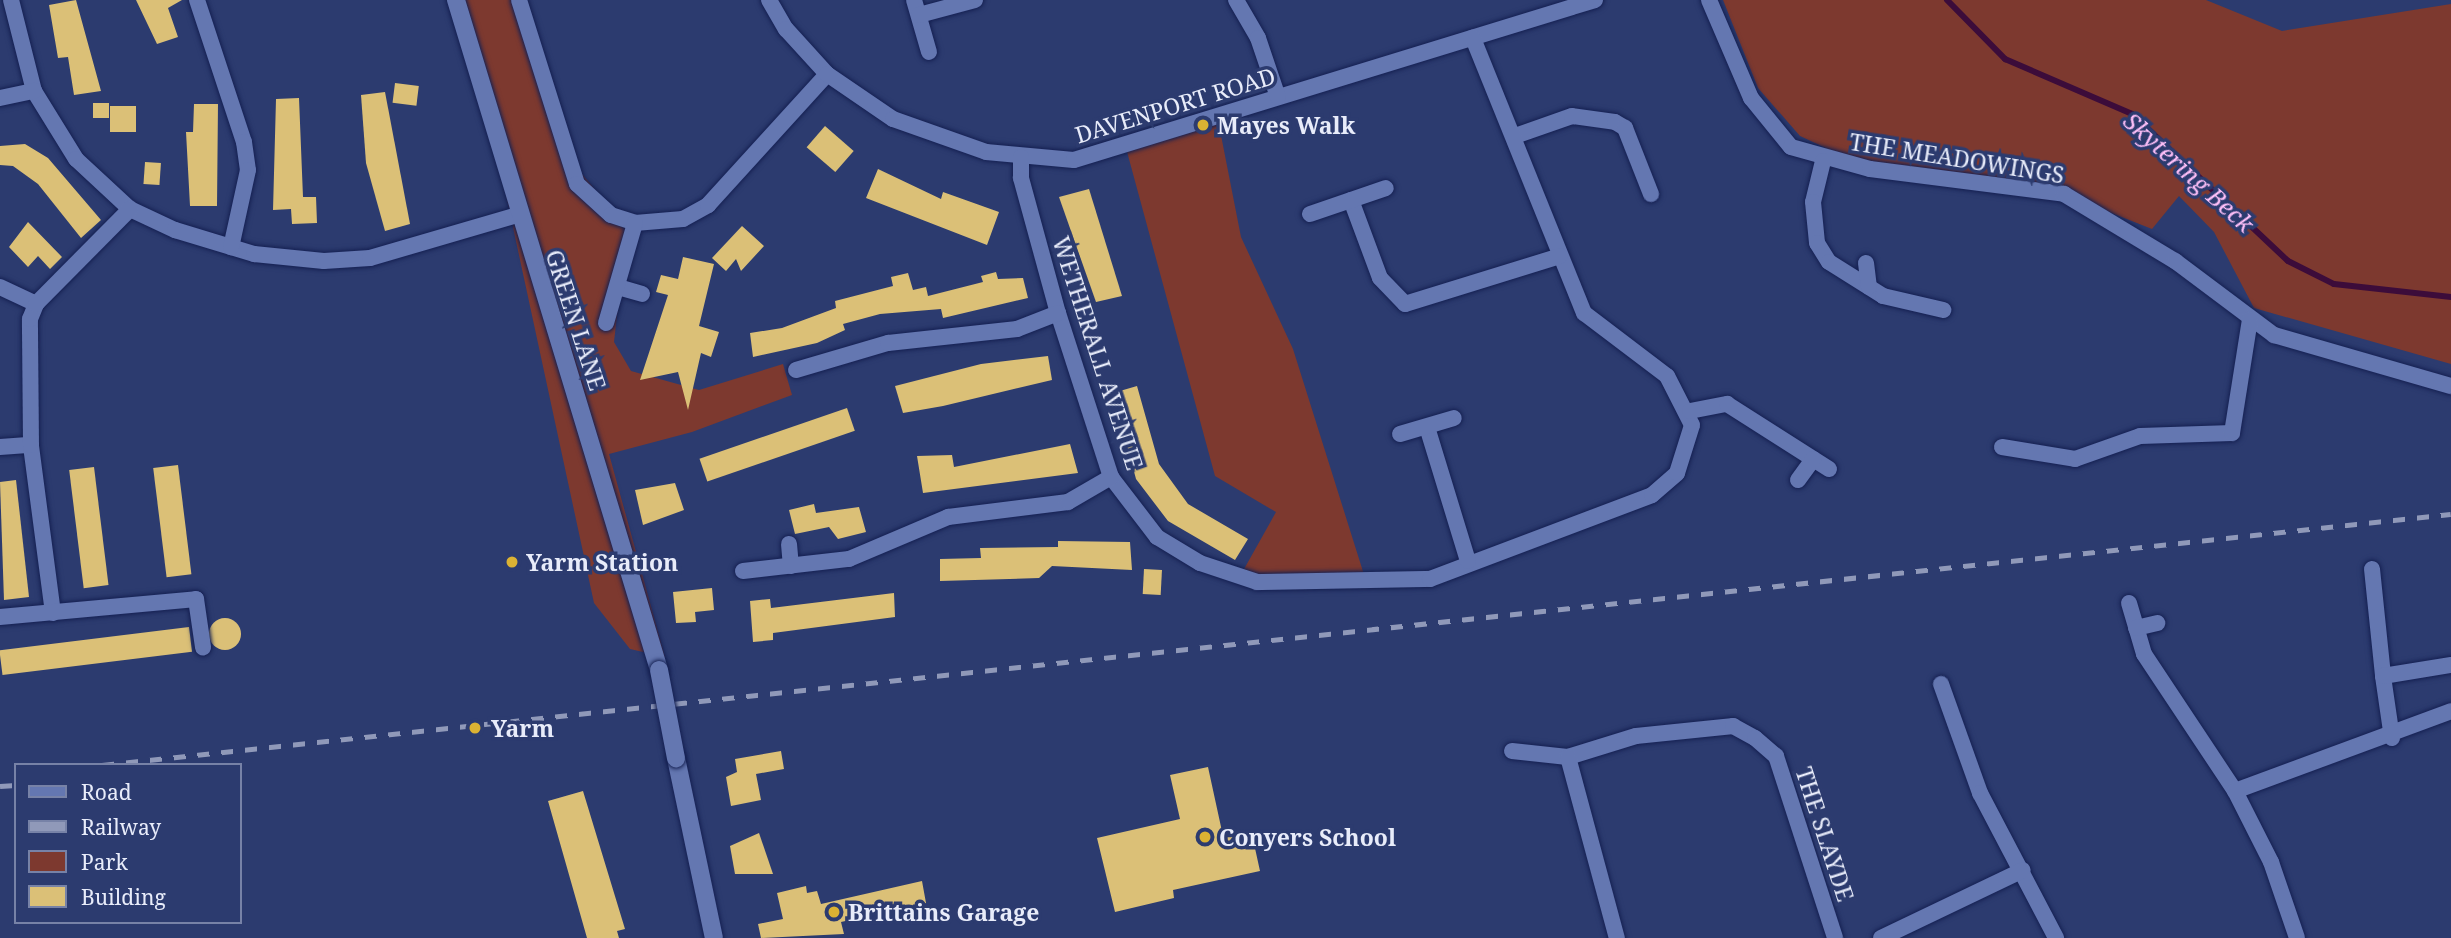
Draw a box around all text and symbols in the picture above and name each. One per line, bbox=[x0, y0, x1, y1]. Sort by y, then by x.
street label: DAVENPORT ROAD bbox=[1072, 61, 1278, 149]
water label: Skytering Beck bbox=[2118, 106, 2260, 238]
place label: Mayes Walk bbox=[1217, 111, 1355, 139]
marker: Mayes Walk bbox=[1195, 117, 1211, 133]
street label: THE MEADOWINGS bbox=[1848, 127, 2066, 189]
street label: WETHERALL AVENUE bbox=[1047, 233, 1149, 473]
street label: GREEN LANE bbox=[540, 246, 612, 394]
place label: Yarm Station bbox=[526, 548, 678, 576]
marker: Yarm Station bbox=[504, 554, 520, 570]
place label: Yarm bbox=[491, 714, 554, 742]
marker: Yarm bbox=[465, 718, 485, 738]
legend bbox=[14, 763, 242, 924]
street label: THE SLAYDE bbox=[1790, 763, 1860, 905]
text: Road bbox=[81, 778, 132, 806]
text: Railway bbox=[81, 813, 161, 841]
place label: Conyers School bbox=[1219, 823, 1396, 851]
marker: Conyers School bbox=[1197, 829, 1213, 845]
text: Park bbox=[81, 848, 128, 876]
text: Building bbox=[81, 883, 166, 911]
place label: Brittains Garage bbox=[848, 898, 1039, 926]
marker: Brittains Garage bbox=[826, 904, 842, 920]

